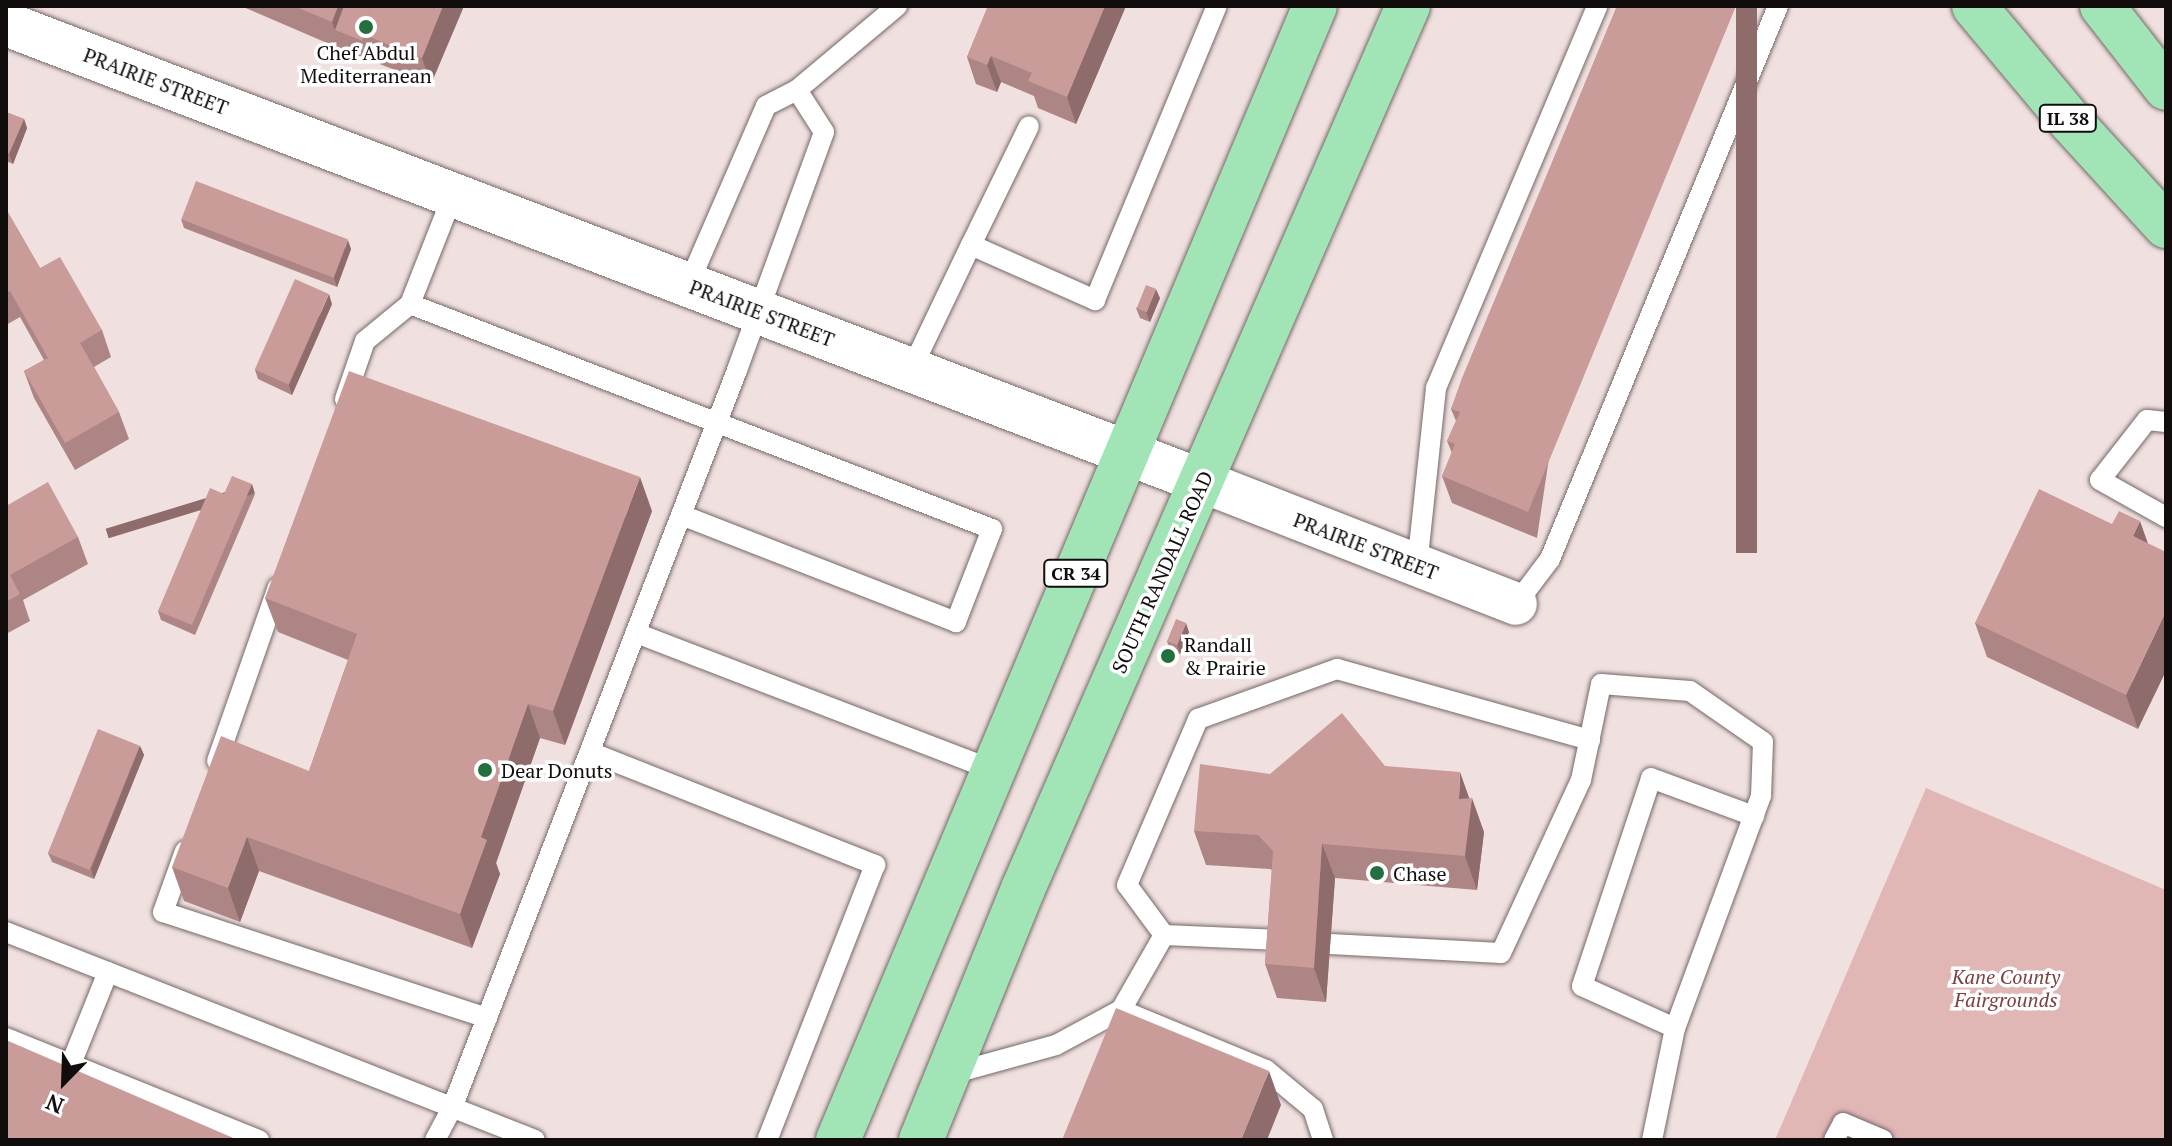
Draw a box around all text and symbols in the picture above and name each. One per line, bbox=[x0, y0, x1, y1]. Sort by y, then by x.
marker: Chef Abdul Mediterranean bbox=[357, 18, 375, 36]
place label: Chef Abdul Mediterranean bbox=[300, 40, 432, 87]
street label: PRAIRIE STREET bbox=[80, 42, 232, 120]
road number: IL 38 bbox=[2038, 104, 2098, 132]
street label: PRAIRIE STREET bbox=[686, 274, 838, 352]
street label: SOUTH RANDALL ROAD bbox=[1106, 467, 1218, 677]
street label: PRAIRIE STREET bbox=[1290, 507, 1442, 585]
road number: CR 34 bbox=[1042, 559, 1110, 587]
place label: Randall & Prairie bbox=[1184, 632, 1266, 679]
marker: Randall & Prairie bbox=[1159, 647, 1177, 665]
place label: Dear Donuts bbox=[501, 758, 613, 782]
marker: Dear Donuts bbox=[476, 761, 494, 779]
place label: Chase bbox=[1393, 861, 1446, 885]
marker: Chase bbox=[1368, 864, 1386, 882]
park label: Kane County Fairgrounds bbox=[1952, 964, 2060, 1011]
north arrow bbox=[24, 1042, 104, 1122]
text: N bbox=[41, 1088, 68, 1121]

